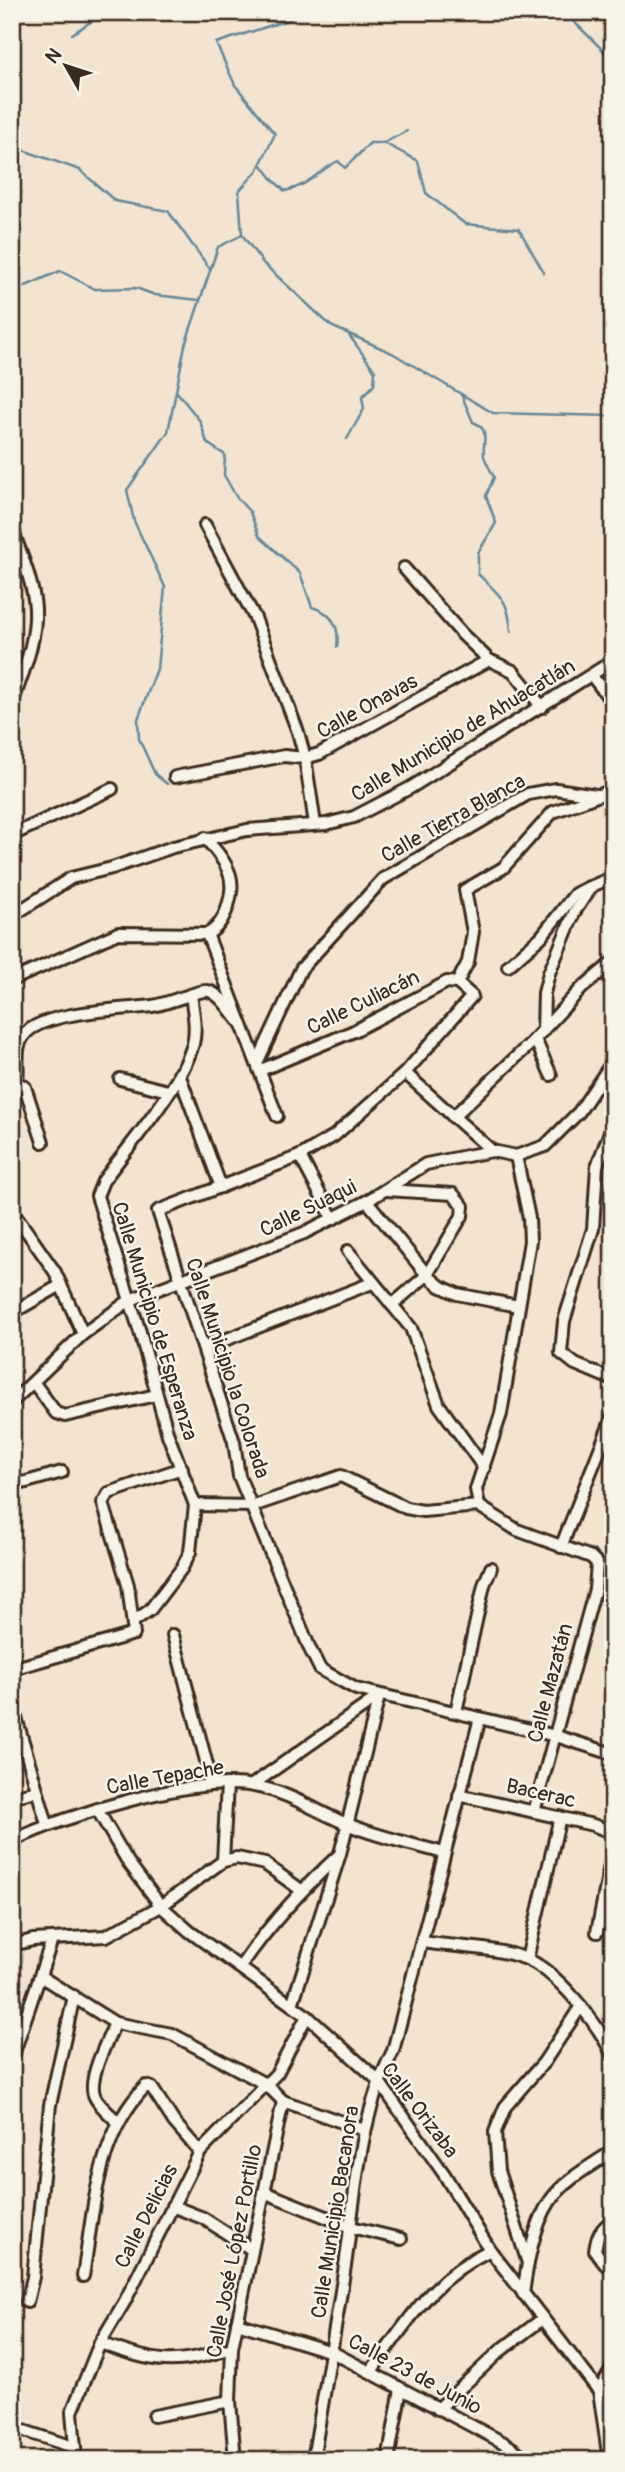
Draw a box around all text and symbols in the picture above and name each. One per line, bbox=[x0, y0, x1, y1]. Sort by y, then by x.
north arrow bbox=[32, 32, 102, 102]
text: N bbox=[40, 43, 67, 68]
street label: Calle Municipio de Ahuacatlán bbox=[346, 653, 580, 808]
street label: Calle Onavas bbox=[312, 667, 423, 745]
street label: Calle Tierra Blanca bbox=[376, 768, 530, 869]
street label: Calle Culiacán bbox=[302, 964, 424, 1041]
street label: Calle Suaqui bbox=[255, 1173, 361, 1243]
street label: Calle Municipio de Esperanza bbox=[105, 1199, 204, 1444]
street label: Calle Municipio la Colorada bbox=[179, 1255, 276, 1482]
street label: Calle Mazatán bbox=[522, 1620, 579, 1746]
street label: Calle Tepache bbox=[104, 1754, 227, 1801]
street label: Bacerac bbox=[503, 1772, 578, 1815]
street label: Calle Orizaba bbox=[375, 2057, 464, 2164]
street label: Calle Municipio Bacanora bbox=[305, 2104, 366, 2320]
street label: Calle José López Portillo bbox=[201, 2142, 268, 2360]
street label: Calle Delicias bbox=[109, 2159, 185, 2273]
street label: Calle 23 de Junio bbox=[343, 2328, 486, 2421]

